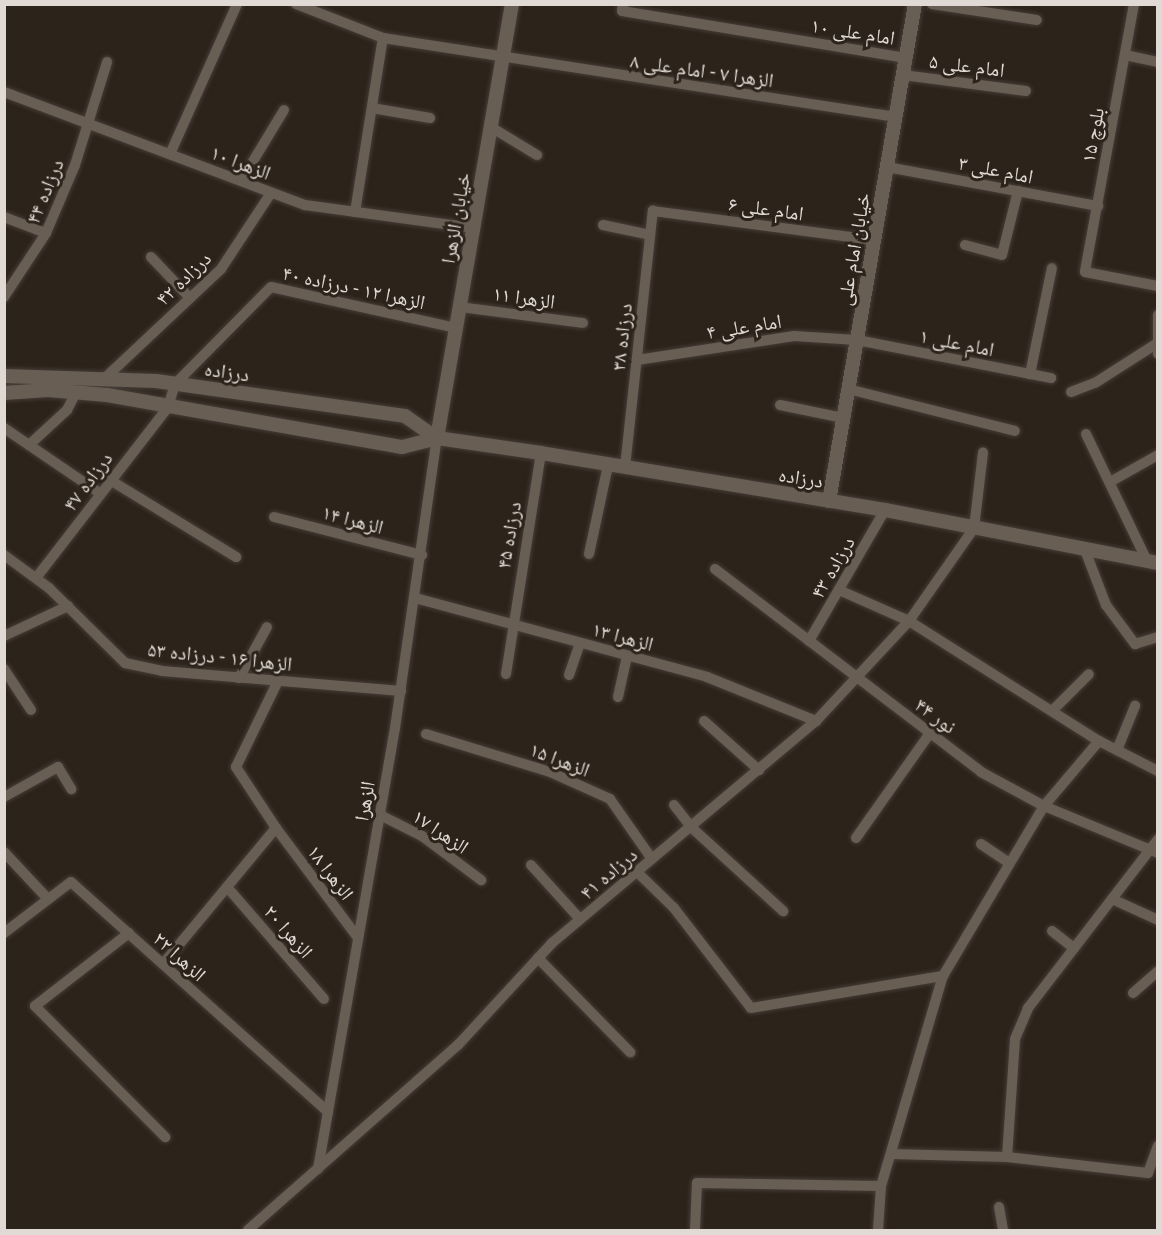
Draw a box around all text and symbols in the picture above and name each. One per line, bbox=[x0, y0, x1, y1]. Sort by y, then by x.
street label: امام علی ۱۰ bbox=[809, 13, 897, 49]
street label: الزهرا ۷ - امام علی ۸ bbox=[629, 48, 775, 92]
street label: امام علی ۵ bbox=[928, 48, 1006, 82]
street label: بلوچ ۱۵ bbox=[1075, 106, 1109, 164]
street label: الزهرا ۱۰ bbox=[207, 140, 275, 184]
street label: امام علی ۳ bbox=[957, 150, 1035, 188]
street label: درزاده ۴۴ bbox=[20, 155, 68, 227]
street label: خیابان الزهرا bbox=[435, 171, 475, 265]
street label: امام علی ۶ bbox=[727, 191, 805, 225]
street label: خیابان امام علی bbox=[831, 191, 875, 307]
street label: درزاده ۴۲ bbox=[150, 246, 216, 310]
street label: الزهرا ۱۲ - درزاده ۴۰ bbox=[281, 260, 427, 314]
street label: الزهرا ۱۱ bbox=[491, 281, 557, 313]
street label: درزاده ۳۸ bbox=[606, 302, 636, 372]
street label: امام علی ۴ bbox=[705, 308, 783, 344]
street label: امام علی ۱ bbox=[918, 323, 996, 361]
street label: درزاده bbox=[203, 356, 251, 386]
street label: درزاده ۴۷ bbox=[57, 447, 117, 515]
street label: درزاده bbox=[777, 462, 825, 492]
street label: الزهرا ۱۴ bbox=[320, 499, 386, 539]
street label: درزاده ۴۵ bbox=[490, 500, 526, 570]
street label: درزاده ۴۳ bbox=[805, 532, 859, 602]
street label: الزهرا ۱۳ bbox=[590, 616, 656, 656]
street label: الزهرا ۱۶ - درزاده ۵۳ bbox=[147, 636, 293, 676]
street label: نور ۴۴ bbox=[911, 692, 961, 738]
street label: الزهرا ۱۵ bbox=[526, 737, 594, 781]
street label: الزهرا bbox=[349, 779, 379, 823]
street label: الزهرا ۱۷ bbox=[408, 804, 474, 858]
street label: الزهرا ۱۸ bbox=[303, 840, 359, 904]
street label: درزاده ۴۱ bbox=[574, 842, 642, 904]
street label: الزهرا ۲۰ bbox=[259, 899, 319, 963]
street label: الزهرا ۲۲ bbox=[149, 926, 211, 986]

